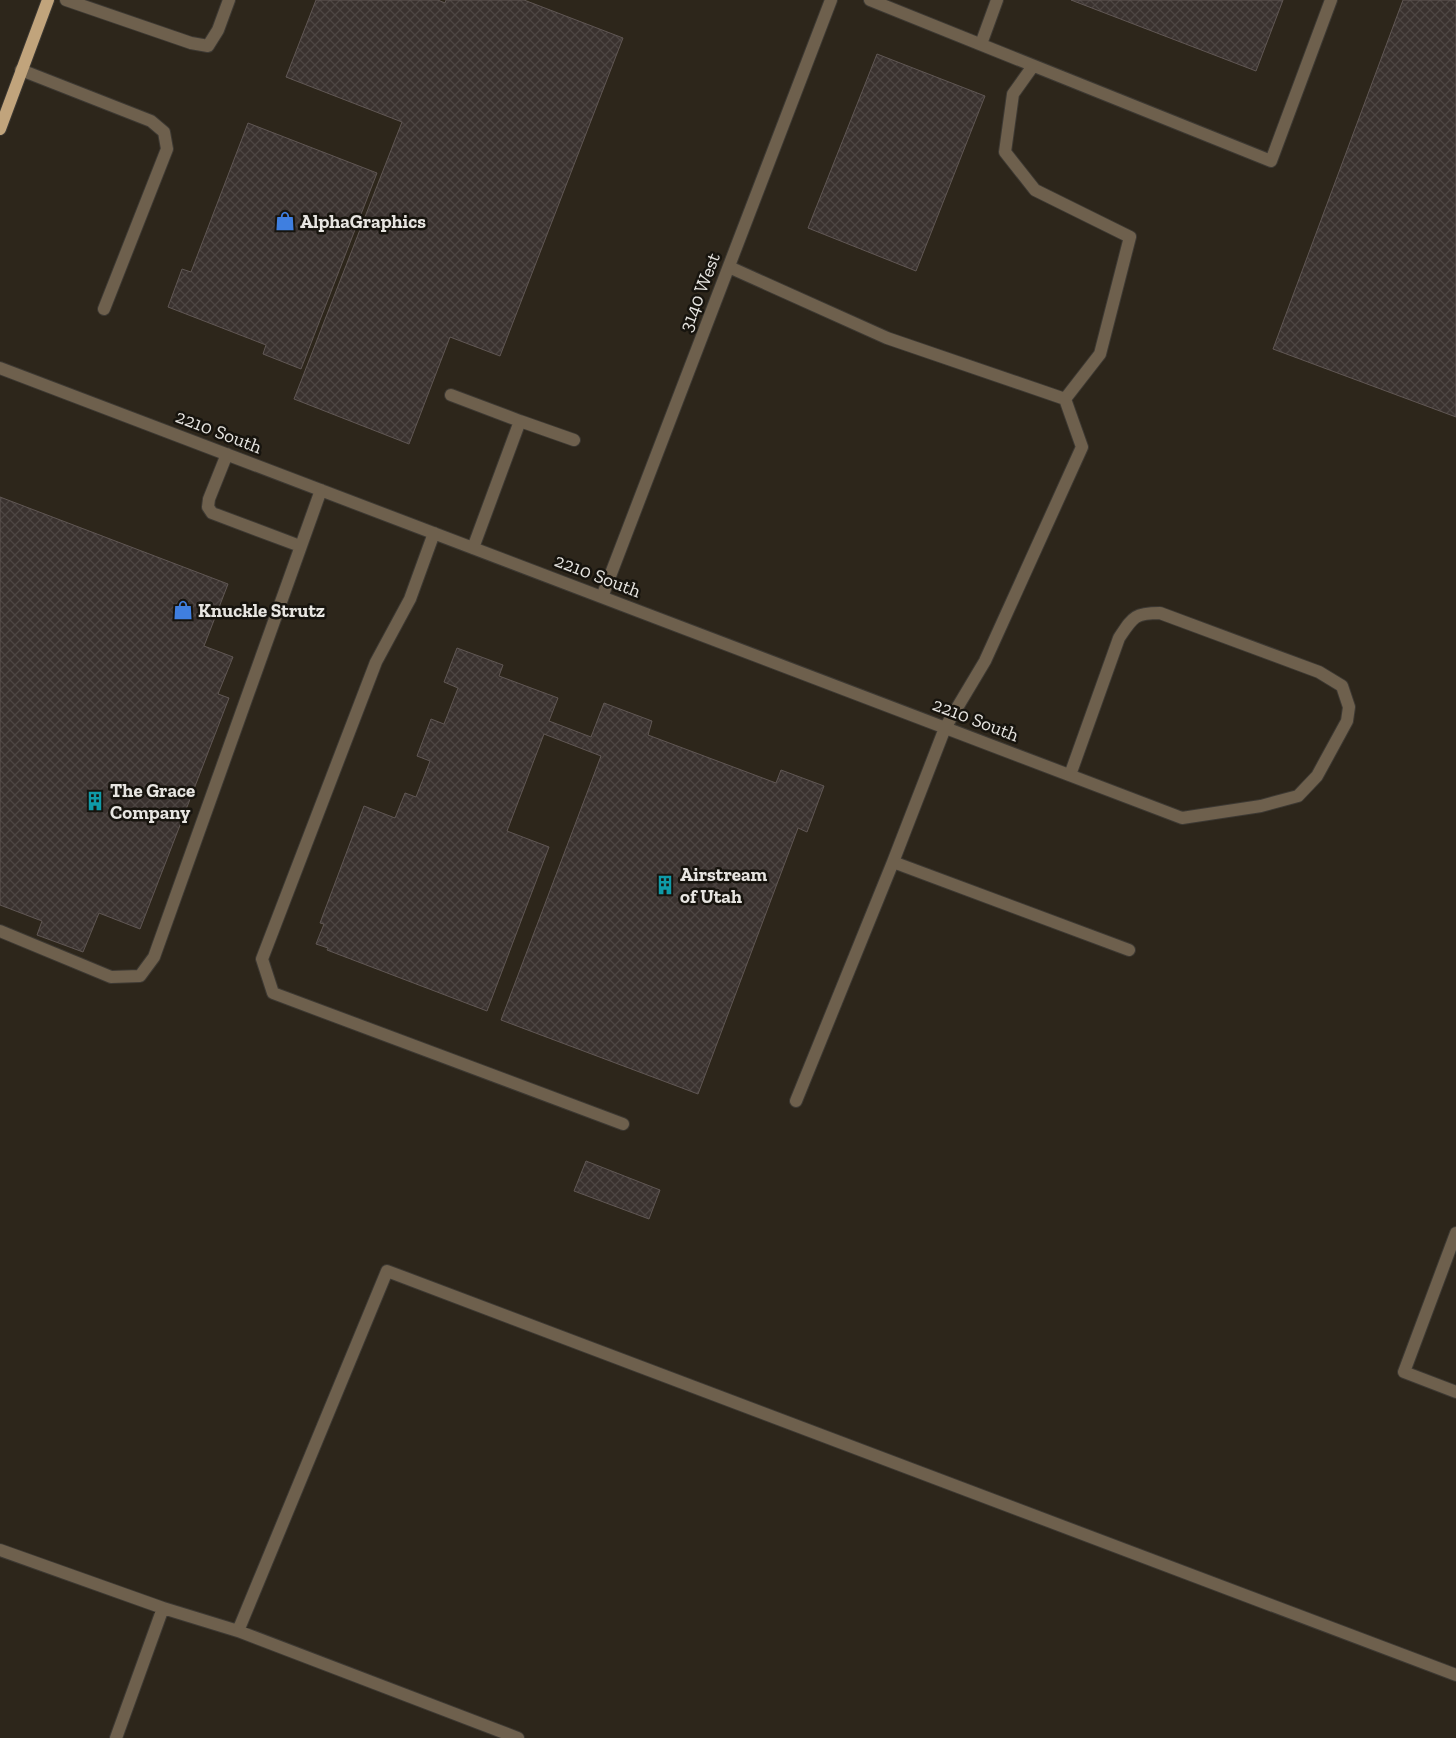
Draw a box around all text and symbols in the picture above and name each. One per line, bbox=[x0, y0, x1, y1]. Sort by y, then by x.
shop icon: AlphaGraphics bbox=[274, 210, 296, 232]
place label: AlphaGraphics bbox=[300, 210, 426, 233]
street label: 3140 West bbox=[674, 249, 725, 335]
street label: 2210 South bbox=[173, 405, 265, 459]
street label: 2210 South bbox=[552, 549, 644, 603]
shop icon: Knuckle Strutz bbox=[172, 599, 194, 621]
place label: Knuckle Strutz bbox=[198, 599, 325, 622]
street label: 2210 South bbox=[930, 693, 1022, 747]
place label: The Grace Company bbox=[110, 779, 195, 824]
building icon: The Grace Company bbox=[84, 790, 106, 812]
place label: Airstream of Utah bbox=[680, 863, 768, 908]
building icon: Airstream of Utah bbox=[654, 874, 676, 896]

